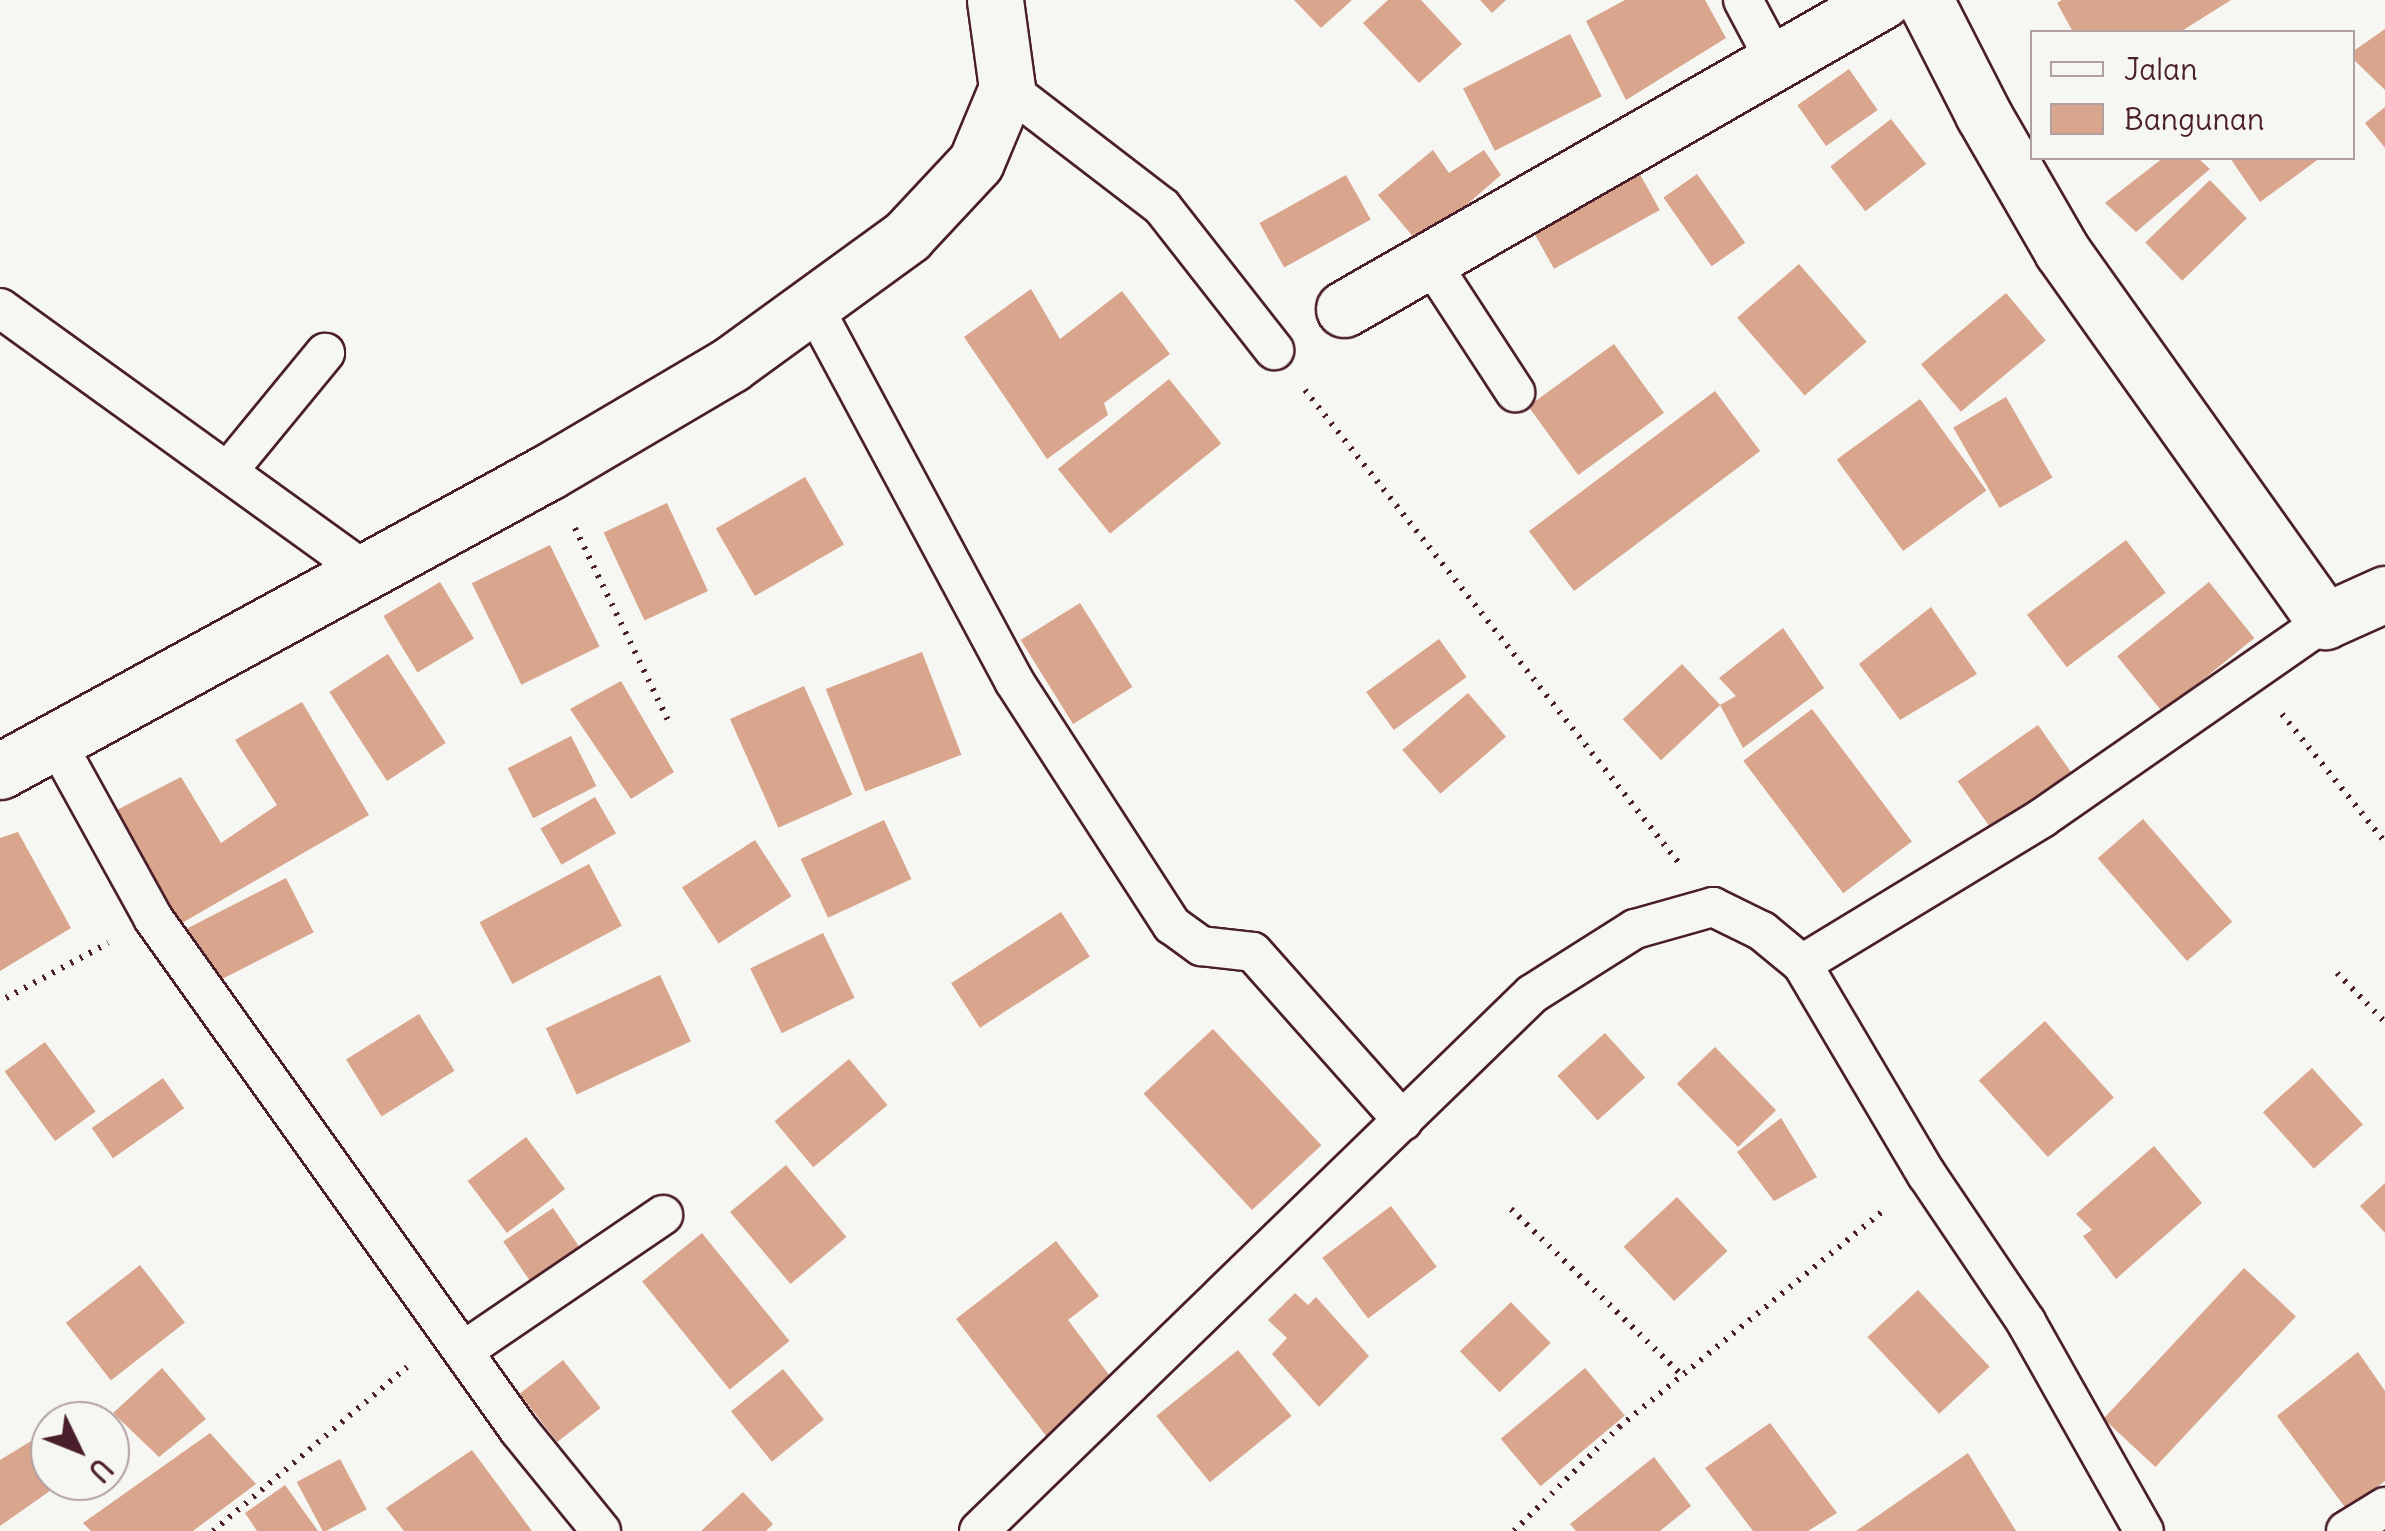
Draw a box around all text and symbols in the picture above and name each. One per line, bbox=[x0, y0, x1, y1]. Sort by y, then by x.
legend bbox=[2030, 30, 2355, 160]
text: Jalan bbox=[2124, 50, 2198, 88]
text: Bangunan bbox=[2124, 100, 2264, 138]
north arrow bbox=[30, 1401, 130, 1501]
text: U bbox=[81, 1451, 120, 1489]

